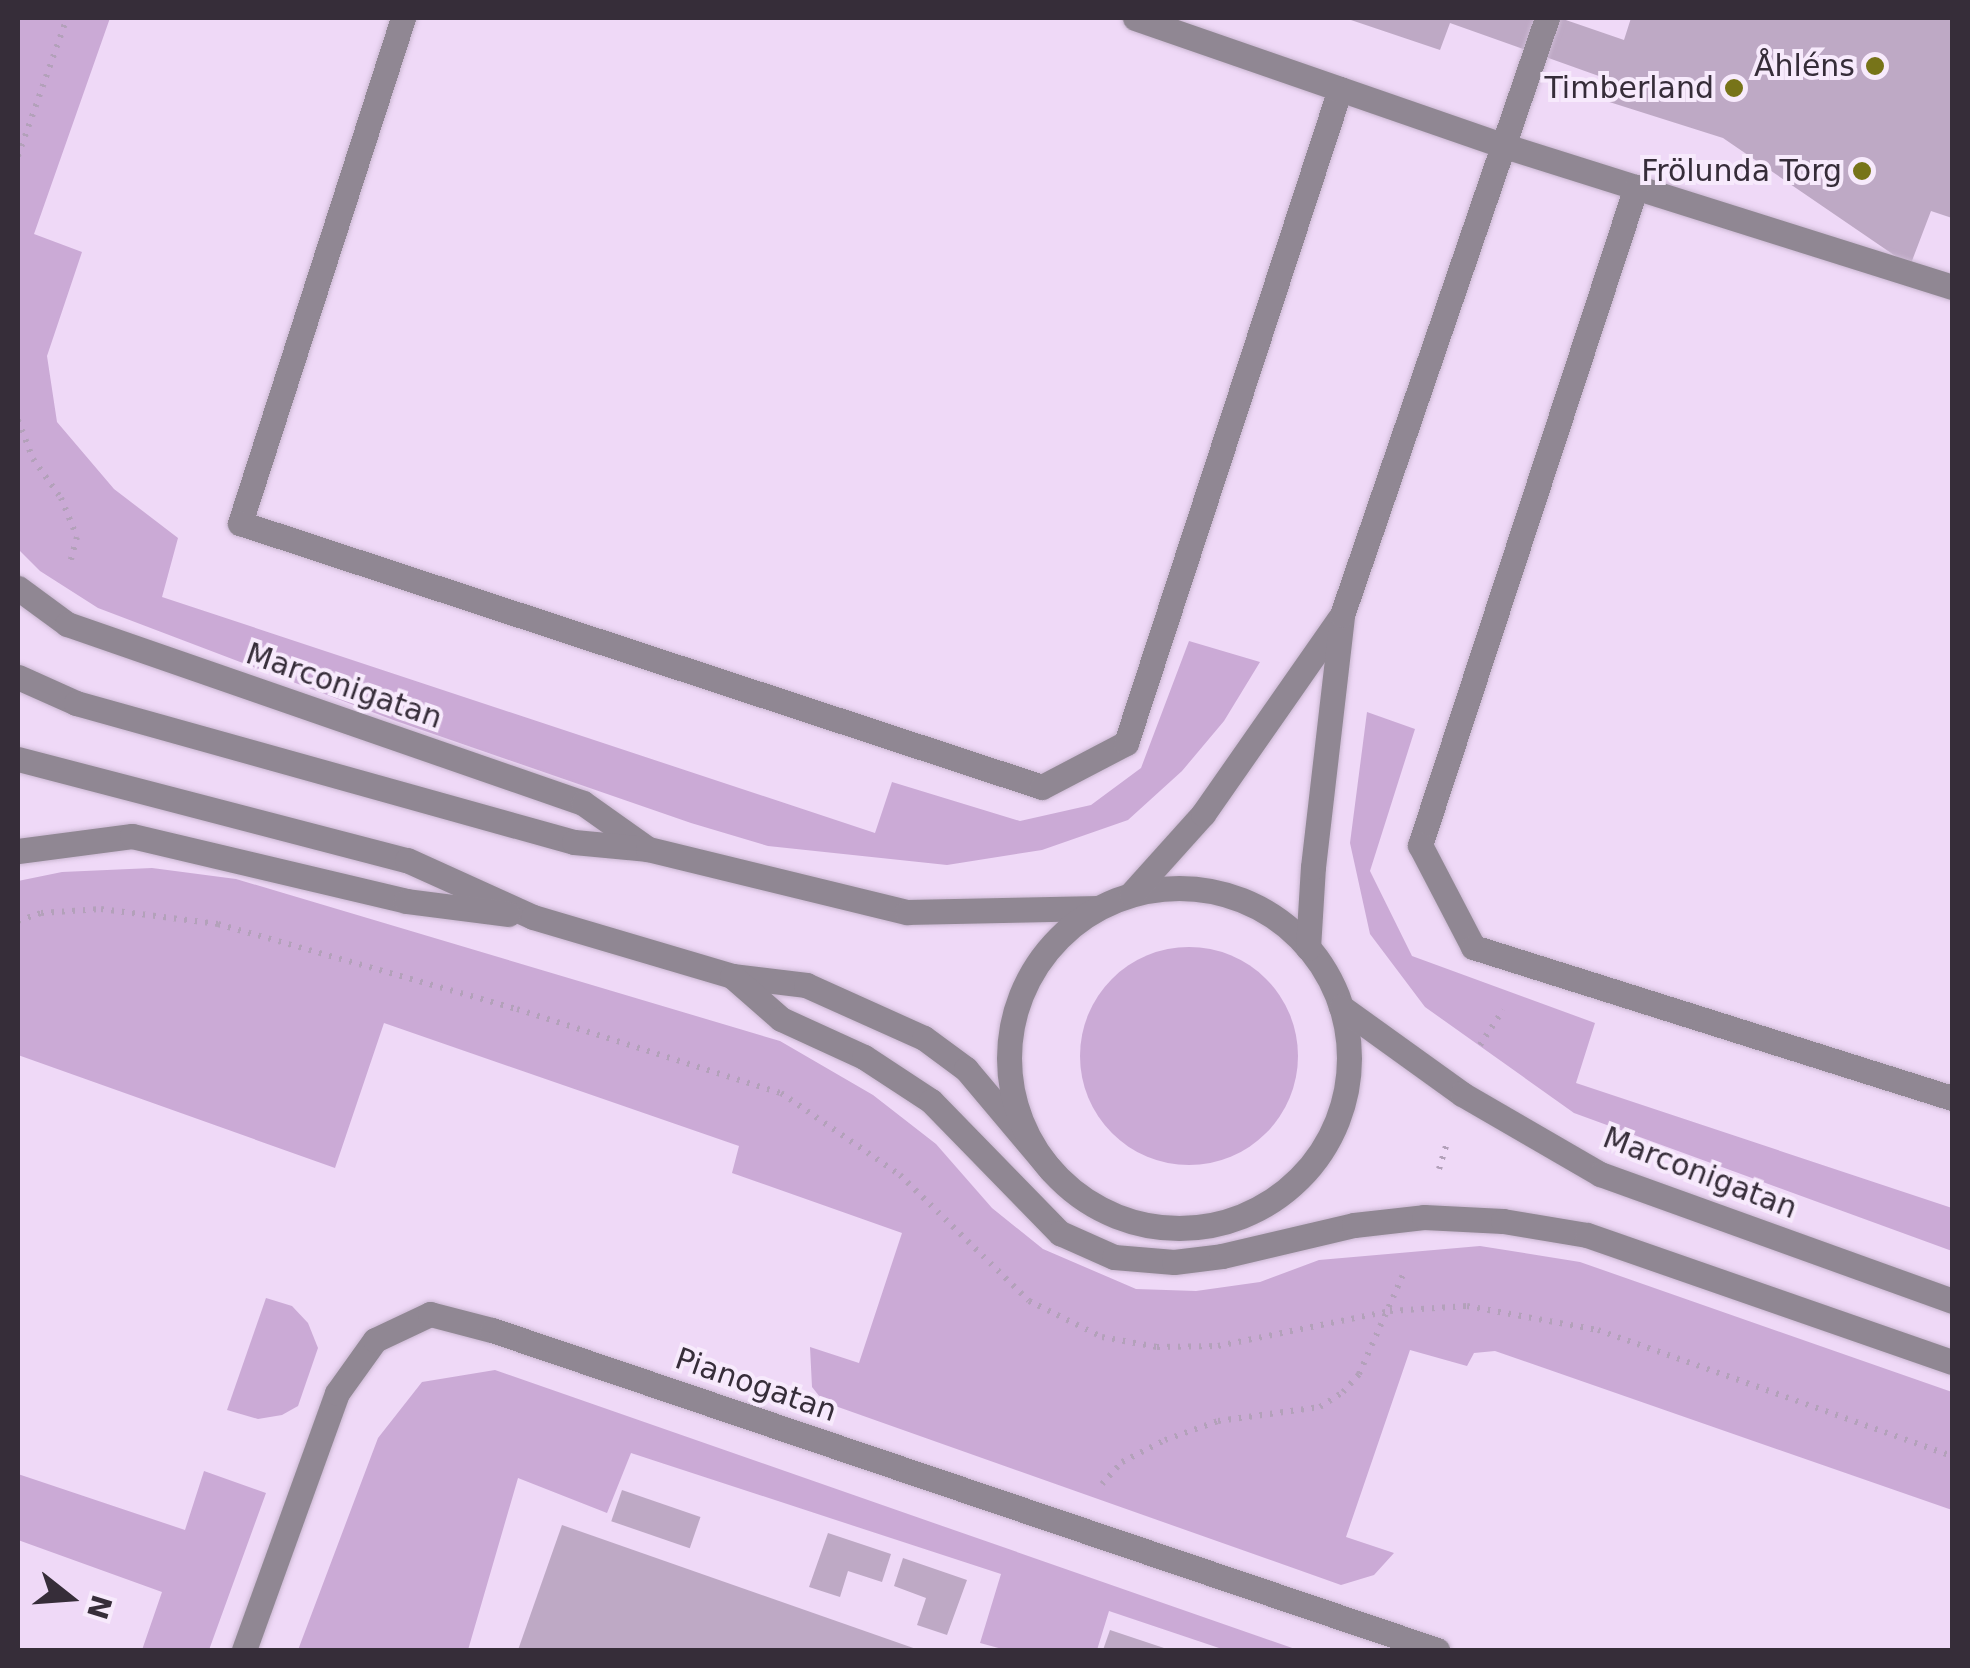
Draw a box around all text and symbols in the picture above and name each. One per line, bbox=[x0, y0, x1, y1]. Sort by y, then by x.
place label: Åhléns bbox=[1754, 48, 1855, 84]
marker: Åhléns bbox=[1864, 55, 1886, 77]
place label: Timberland bbox=[1544, 70, 1714, 106]
marker: Timberland bbox=[1723, 77, 1745, 99]
place label: Frölunda Torg bbox=[1641, 153, 1842, 189]
marker: Frölunda Torg bbox=[1851, 160, 1873, 182]
street label: Marconigatan bbox=[241, 636, 447, 736]
street label: Marconigatan bbox=[1598, 1120, 1802, 1226]
street label: Pianogatan bbox=[671, 1341, 841, 1429]
north arrow bbox=[20, 1548, 120, 1648]
text: N bbox=[80, 1591, 118, 1623]

